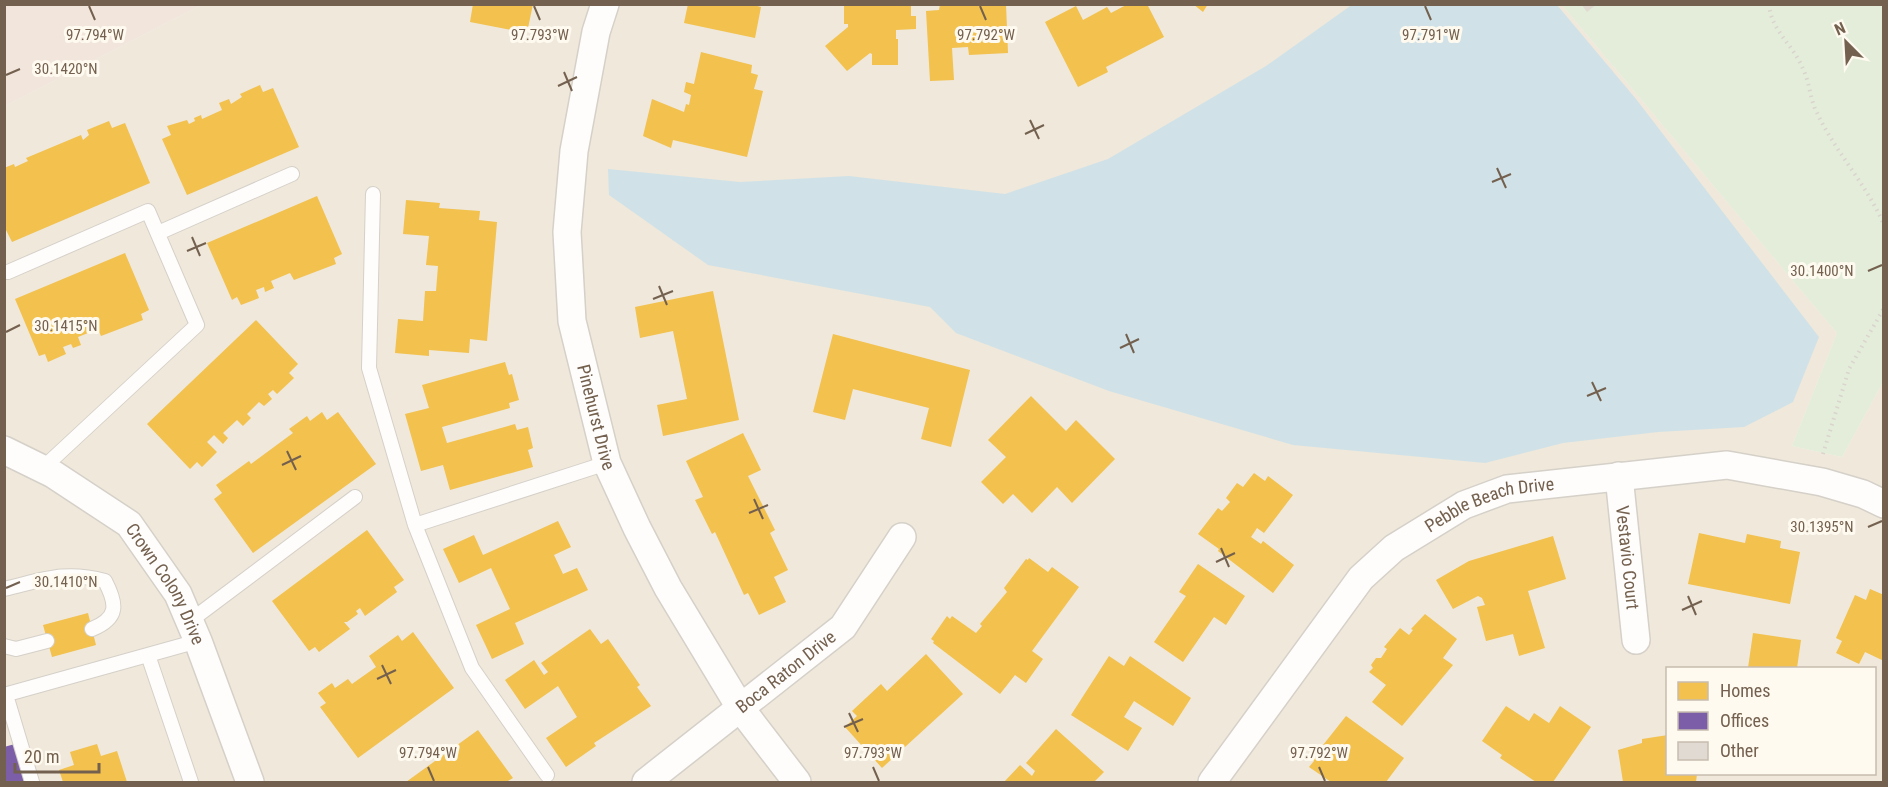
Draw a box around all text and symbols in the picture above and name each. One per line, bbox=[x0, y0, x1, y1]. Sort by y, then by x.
north arrow bbox=[1816, 12, 1876, 72]
text: N bbox=[1832, 18, 1848, 39]
text: 97.794°W bbox=[66, 26, 125, 44]
text: 97.793°W bbox=[511, 26, 570, 44]
text: 97.792°W bbox=[957, 26, 1016, 44]
text: 97.791°W bbox=[1402, 26, 1461, 44]
text: 30.1420°N bbox=[34, 60, 98, 78]
text: 30.1400°N bbox=[1790, 262, 1854, 280]
text: 30.1415°N bbox=[34, 317, 98, 335]
street label: Pinehurst Drive bbox=[573, 362, 620, 473]
street label: Pebble Beach Drive bbox=[1421, 473, 1555, 536]
street label: Vestavio Court bbox=[1612, 504, 1644, 611]
text: 30.1395°N bbox=[1790, 518, 1854, 536]
street label: Crown Colony Drive bbox=[122, 519, 209, 648]
text: 30.1410°N bbox=[34, 573, 98, 591]
street label: Boca Raton Drive bbox=[731, 626, 840, 717]
legend bbox=[1666, 667, 1876, 775]
text: Homes bbox=[1720, 680, 1770, 701]
text: Offices bbox=[1720, 710, 1769, 731]
scale bar bbox=[15, 736, 99, 774]
text: Other bbox=[1720, 740, 1759, 761]
text: 97.794°W bbox=[399, 744, 458, 762]
text: 97.793°W bbox=[844, 744, 903, 762]
text: 97.792°W bbox=[1290, 744, 1349, 762]
text: 20 m bbox=[24, 746, 59, 767]

